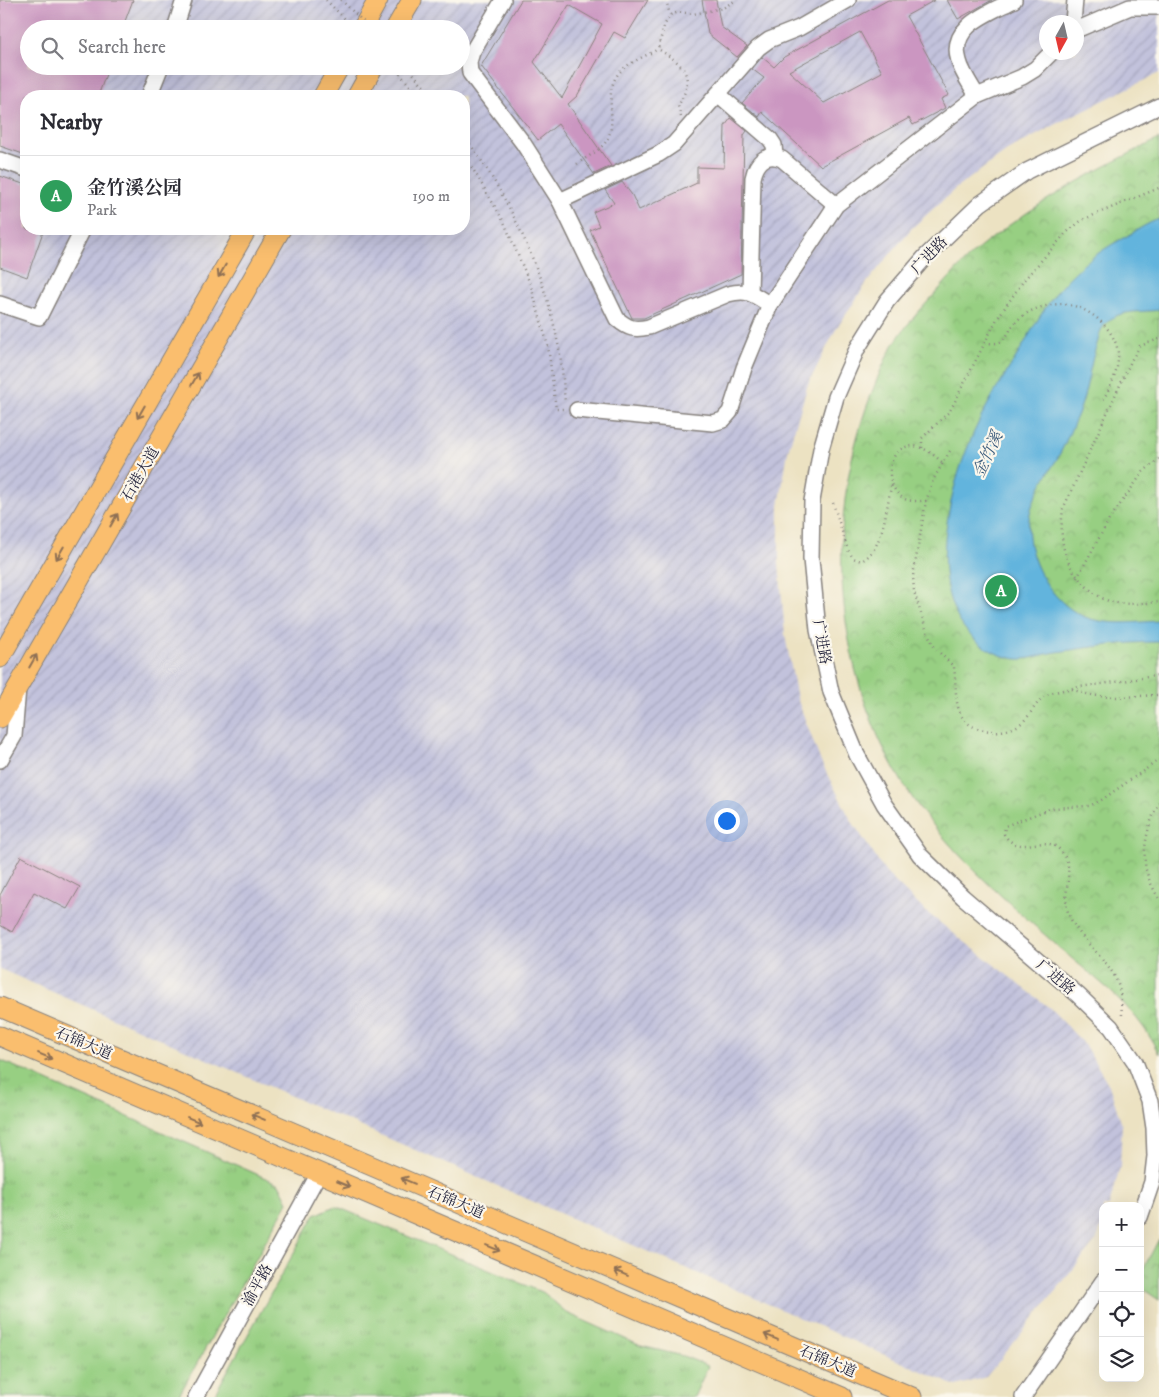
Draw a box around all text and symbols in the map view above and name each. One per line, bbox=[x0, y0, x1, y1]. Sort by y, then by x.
north arrow bbox=[1039, 15, 1084, 60]
search box bbox=[20, 20, 470, 75]
icon: search bbox=[38, 34, 66, 62]
text: Search here bbox=[78, 36, 166, 59]
text: Nearby bbox=[40, 110, 102, 136]
text: 金竹溪公园 bbox=[87, 177, 182, 200]
text: A bbox=[51, 186, 61, 206]
text: 190 m bbox=[412, 186, 450, 206]
text: Park bbox=[87, 200, 117, 220]
street label: 广进路 bbox=[907, 233, 952, 278]
one-way arrow bbox=[217, 263, 227, 278]
one-way arrow bbox=[190, 372, 200, 387]
one-way arrow bbox=[136, 404, 146, 418]
water label: 金竹溪 bbox=[969, 427, 1008, 480]
street label: 石港大道 bbox=[117, 444, 164, 505]
one-way arrow bbox=[109, 513, 119, 528]
one-way arrow bbox=[55, 545, 65, 559]
pin: A bbox=[985, 572, 1017, 610]
street label: 广进路 bbox=[808, 618, 835, 666]
one-way arrow bbox=[29, 654, 38, 669]
your location bbox=[714, 808, 740, 834]
street label: 广进路 bbox=[1032, 956, 1079, 999]
street label: 石锦大道 bbox=[52, 1023, 115, 1064]
one-way arrow bbox=[37, 1051, 52, 1061]
one-way arrow bbox=[251, 1112, 266, 1122]
one-way arrow bbox=[186, 1115, 201, 1125]
one-way arrow bbox=[401, 1176, 416, 1186]
one-way arrow bbox=[335, 1180, 350, 1189]
street label: 石锦大道 bbox=[424, 1182, 487, 1223]
map controls bbox=[1099, 1202, 1144, 1382]
button: + bbox=[1099, 1202, 1144, 1247]
one-way arrow bbox=[485, 1243, 500, 1253]
button: − bbox=[1099, 1247, 1144, 1292]
street label: 渝平路 bbox=[238, 1261, 277, 1310]
one-way arrow bbox=[614, 1267, 629, 1277]
button: locate bbox=[1099, 1292, 1144, 1337]
one-way arrow bbox=[764, 1331, 779, 1341]
button: layers bbox=[1099, 1337, 1144, 1382]
street label: 石锦大道 bbox=[796, 1341, 859, 1382]

